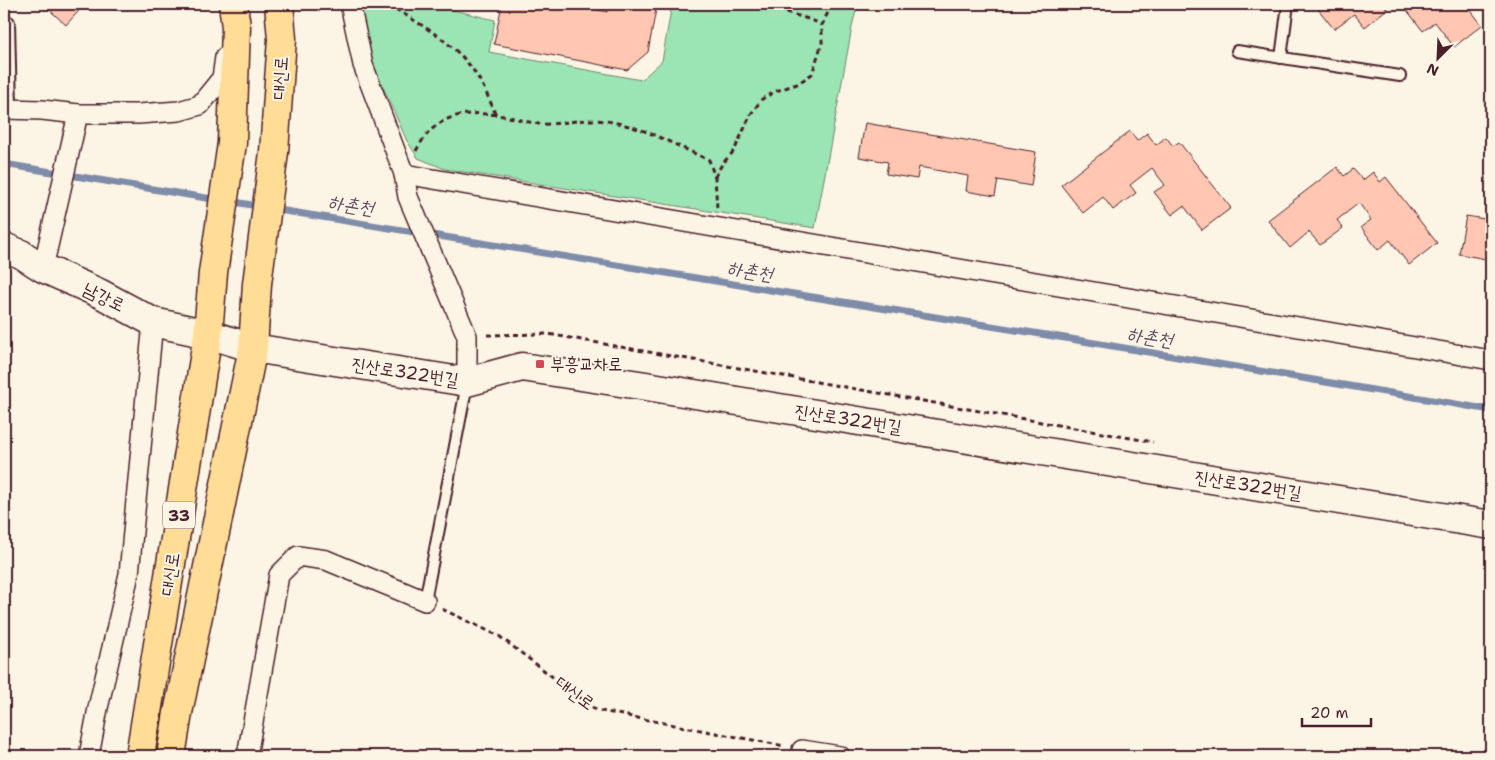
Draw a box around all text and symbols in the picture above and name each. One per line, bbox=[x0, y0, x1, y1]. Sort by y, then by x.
north arrow bbox=[1412, 32, 1462, 82]
street label: 대신로 bbox=[267, 55, 293, 101]
text: N bbox=[1424, 59, 1441, 80]
water label: 하촌천 bbox=[326, 189, 377, 221]
water label: 하촌천 bbox=[725, 255, 776, 287]
street label: 남강로 bbox=[79, 277, 129, 317]
water label: 하촌천 bbox=[1125, 321, 1176, 353]
street label: 진산로322번길 bbox=[350, 352, 461, 392]
place label: 부흥교차로 bbox=[550, 352, 622, 376]
marker: 부흥교차로 bbox=[534, 358, 546, 370]
street label: 진산로322번길 bbox=[793, 399, 904, 439]
street label: 진산로322번길 bbox=[1193, 465, 1304, 505]
road number: 33 bbox=[163, 502, 195, 528]
street label: 대신로 bbox=[155, 551, 185, 597]
street label: 대신로 bbox=[550, 671, 600, 715]
scale bar bbox=[1302, 695, 1371, 727]
text: 20 m bbox=[1310, 703, 1349, 723]

